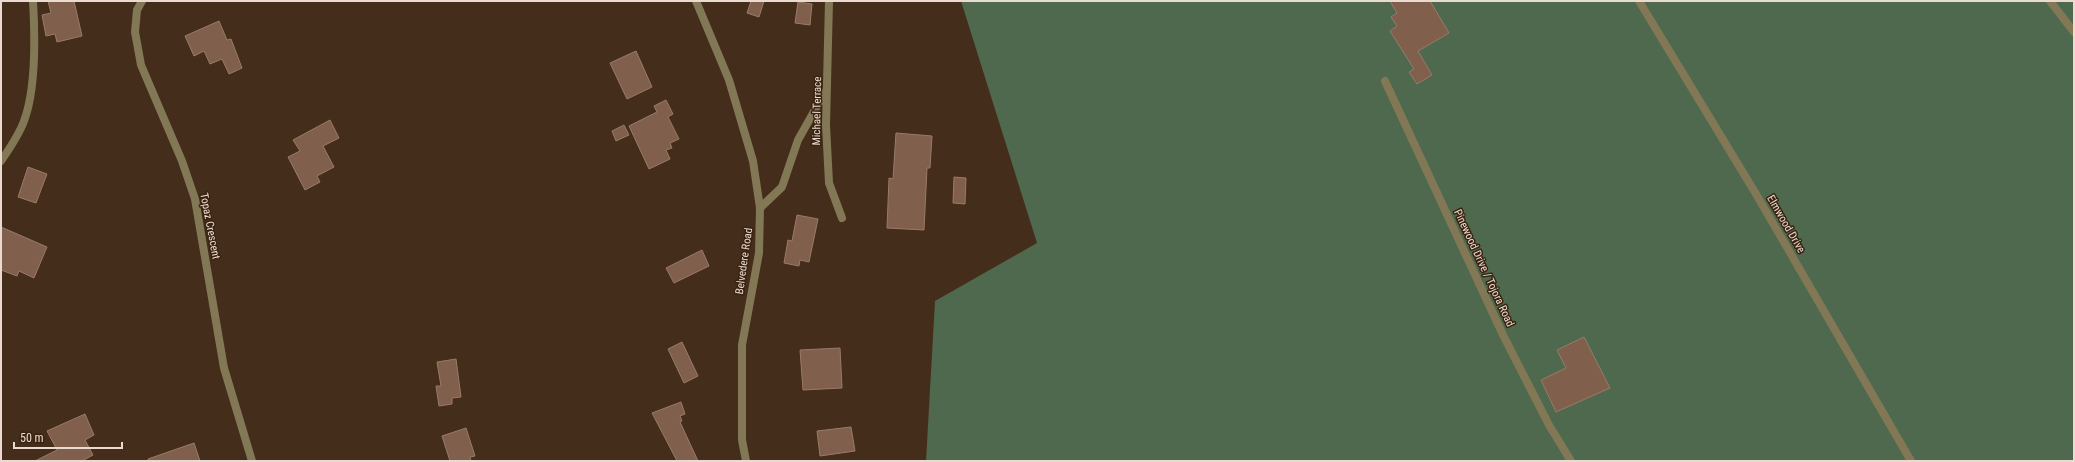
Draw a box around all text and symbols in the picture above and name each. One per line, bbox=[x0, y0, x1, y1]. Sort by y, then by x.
street label: Michael Terrace bbox=[810, 76, 824, 146]
street label: Topaz Crescent bbox=[197, 192, 223, 260]
street label: Elmwood Drive bbox=[1764, 193, 1808, 255]
street label: Pinewood Drive / Tojora Road bbox=[1451, 207, 1517, 329]
street label: Belvedere Road bbox=[733, 227, 755, 295]
scale bar bbox=[14, 424, 122, 450]
text: 50 m bbox=[20, 431, 44, 445]

